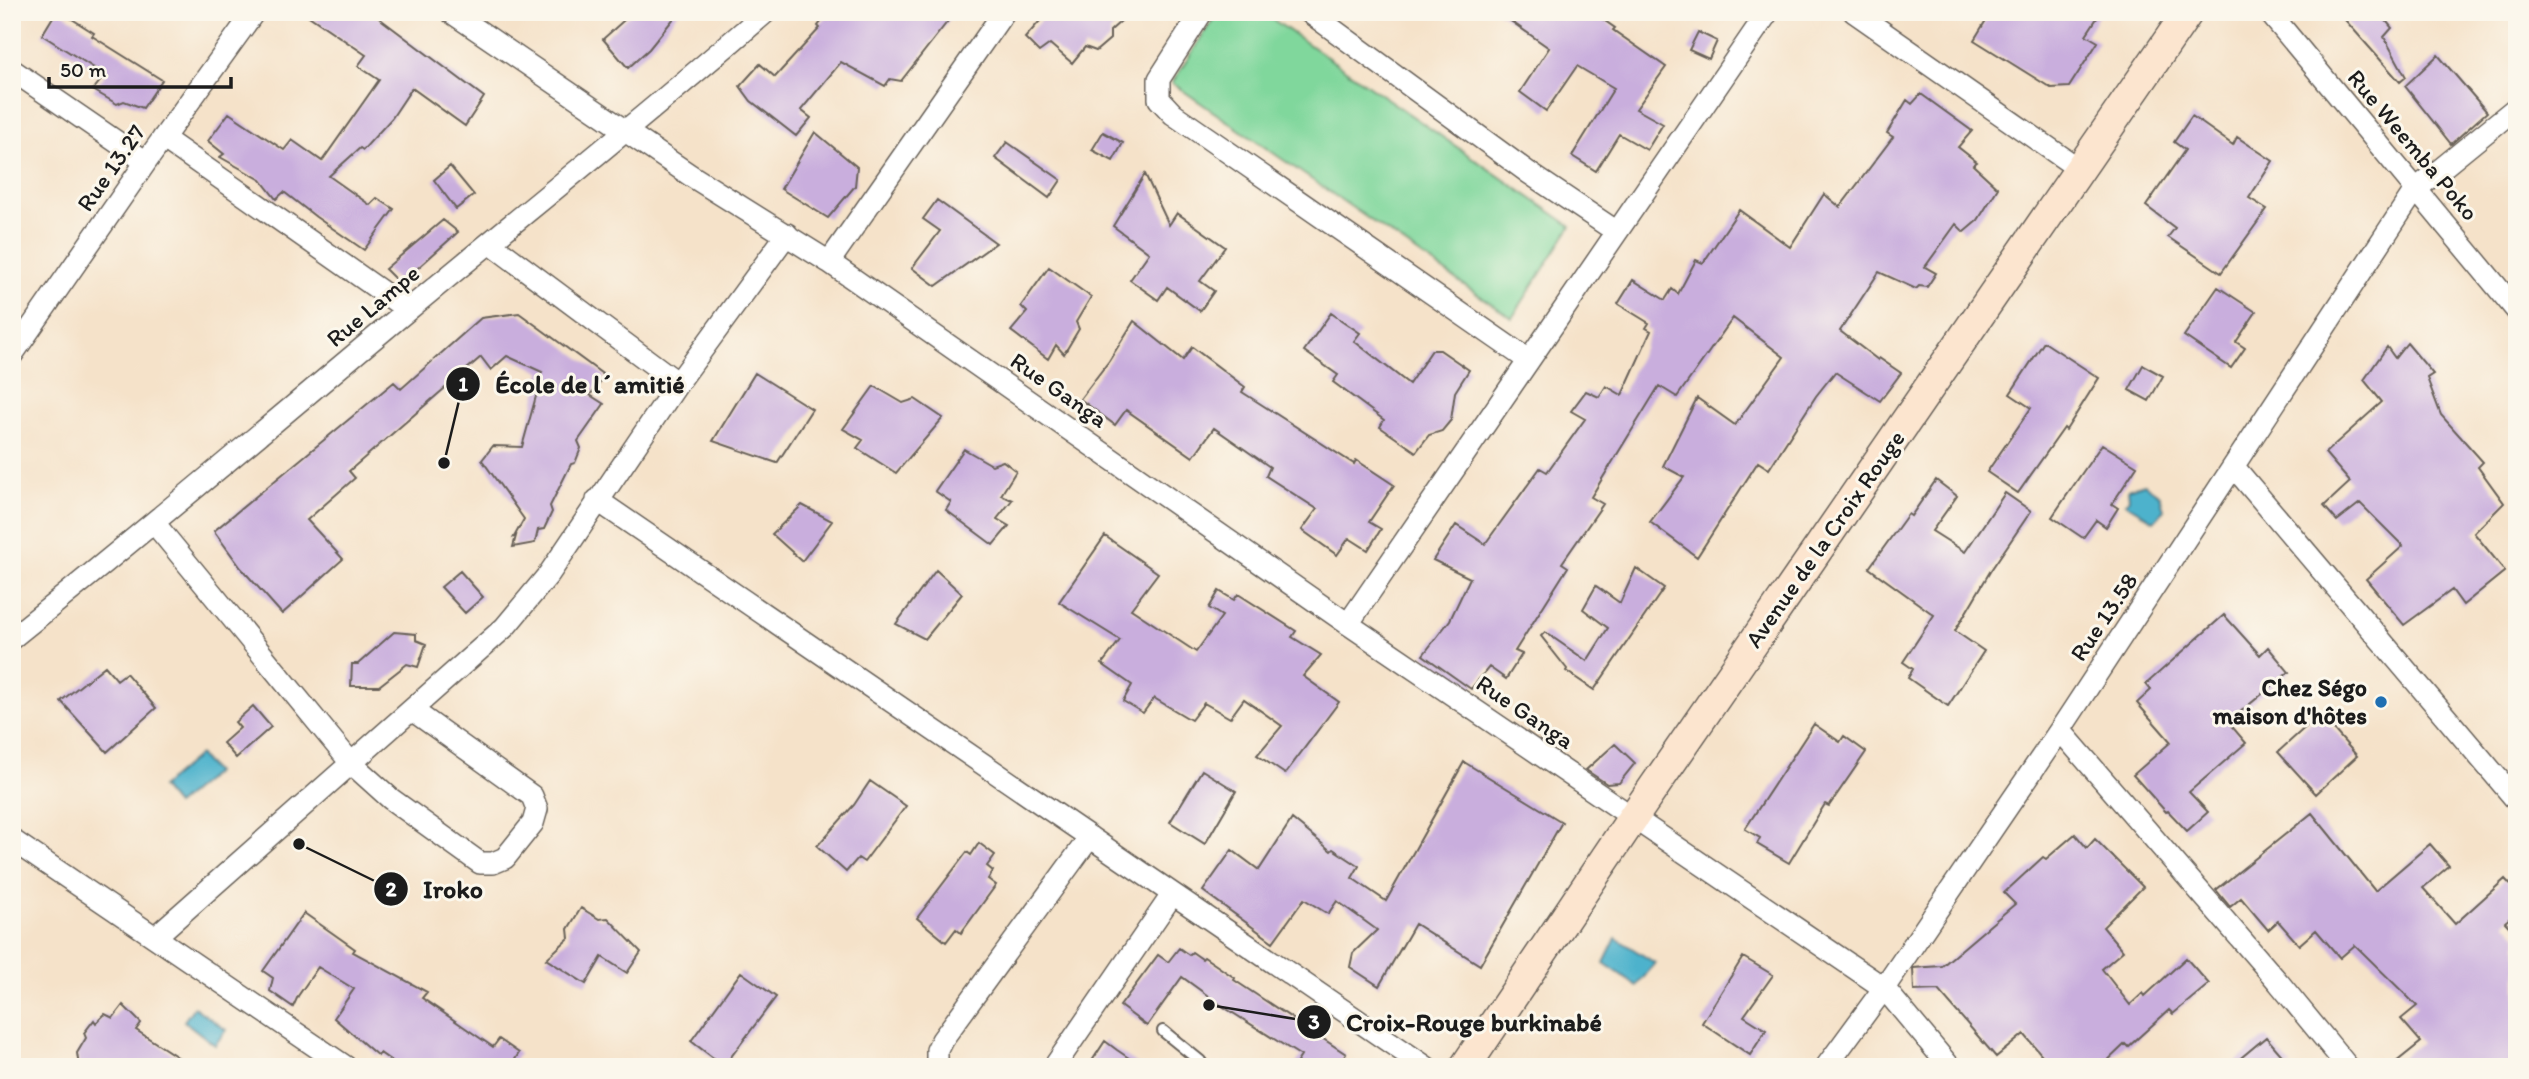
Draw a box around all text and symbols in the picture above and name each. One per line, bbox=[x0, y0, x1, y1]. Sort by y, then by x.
scale bar bbox=[49, 46, 231, 90]
text: 50 m bbox=[60, 57, 107, 82]
street label: Rue Weemba Poko bbox=[2342, 63, 2485, 226]
street label: Rue 13.27 bbox=[70, 119, 151, 217]
street label: Rue Lampe bbox=[320, 258, 425, 353]
street label: Rue Ganga bbox=[1005, 346, 1114, 434]
callout: École de l´amitié bbox=[446, 360, 698, 407]
text: École de l´amitié bbox=[495, 368, 685, 400]
text: 1 bbox=[458, 371, 468, 396]
street label: Avenue de la Croix Rouge bbox=[1739, 424, 1911, 653]
street label: Rue 13.58 bbox=[2063, 567, 2144, 666]
street label: Rue Ganga bbox=[1471, 668, 1580, 755]
place label: Chez Ségo maison d'hôtes bbox=[2212, 673, 2367, 730]
marker: Chez Ségo maison d'hôtes bbox=[2373, 694, 2389, 710]
callout: Iroko bbox=[374, 865, 497, 912]
text: Iroko bbox=[423, 873, 483, 905]
text: 2 bbox=[385, 876, 397, 901]
callout: Croix-Rouge burkinabé bbox=[1296, 998, 1616, 1045]
text: Croix-Rouge burkinabé bbox=[1346, 1006, 1602, 1038]
text: 3 bbox=[1308, 1009, 1320, 1034]

